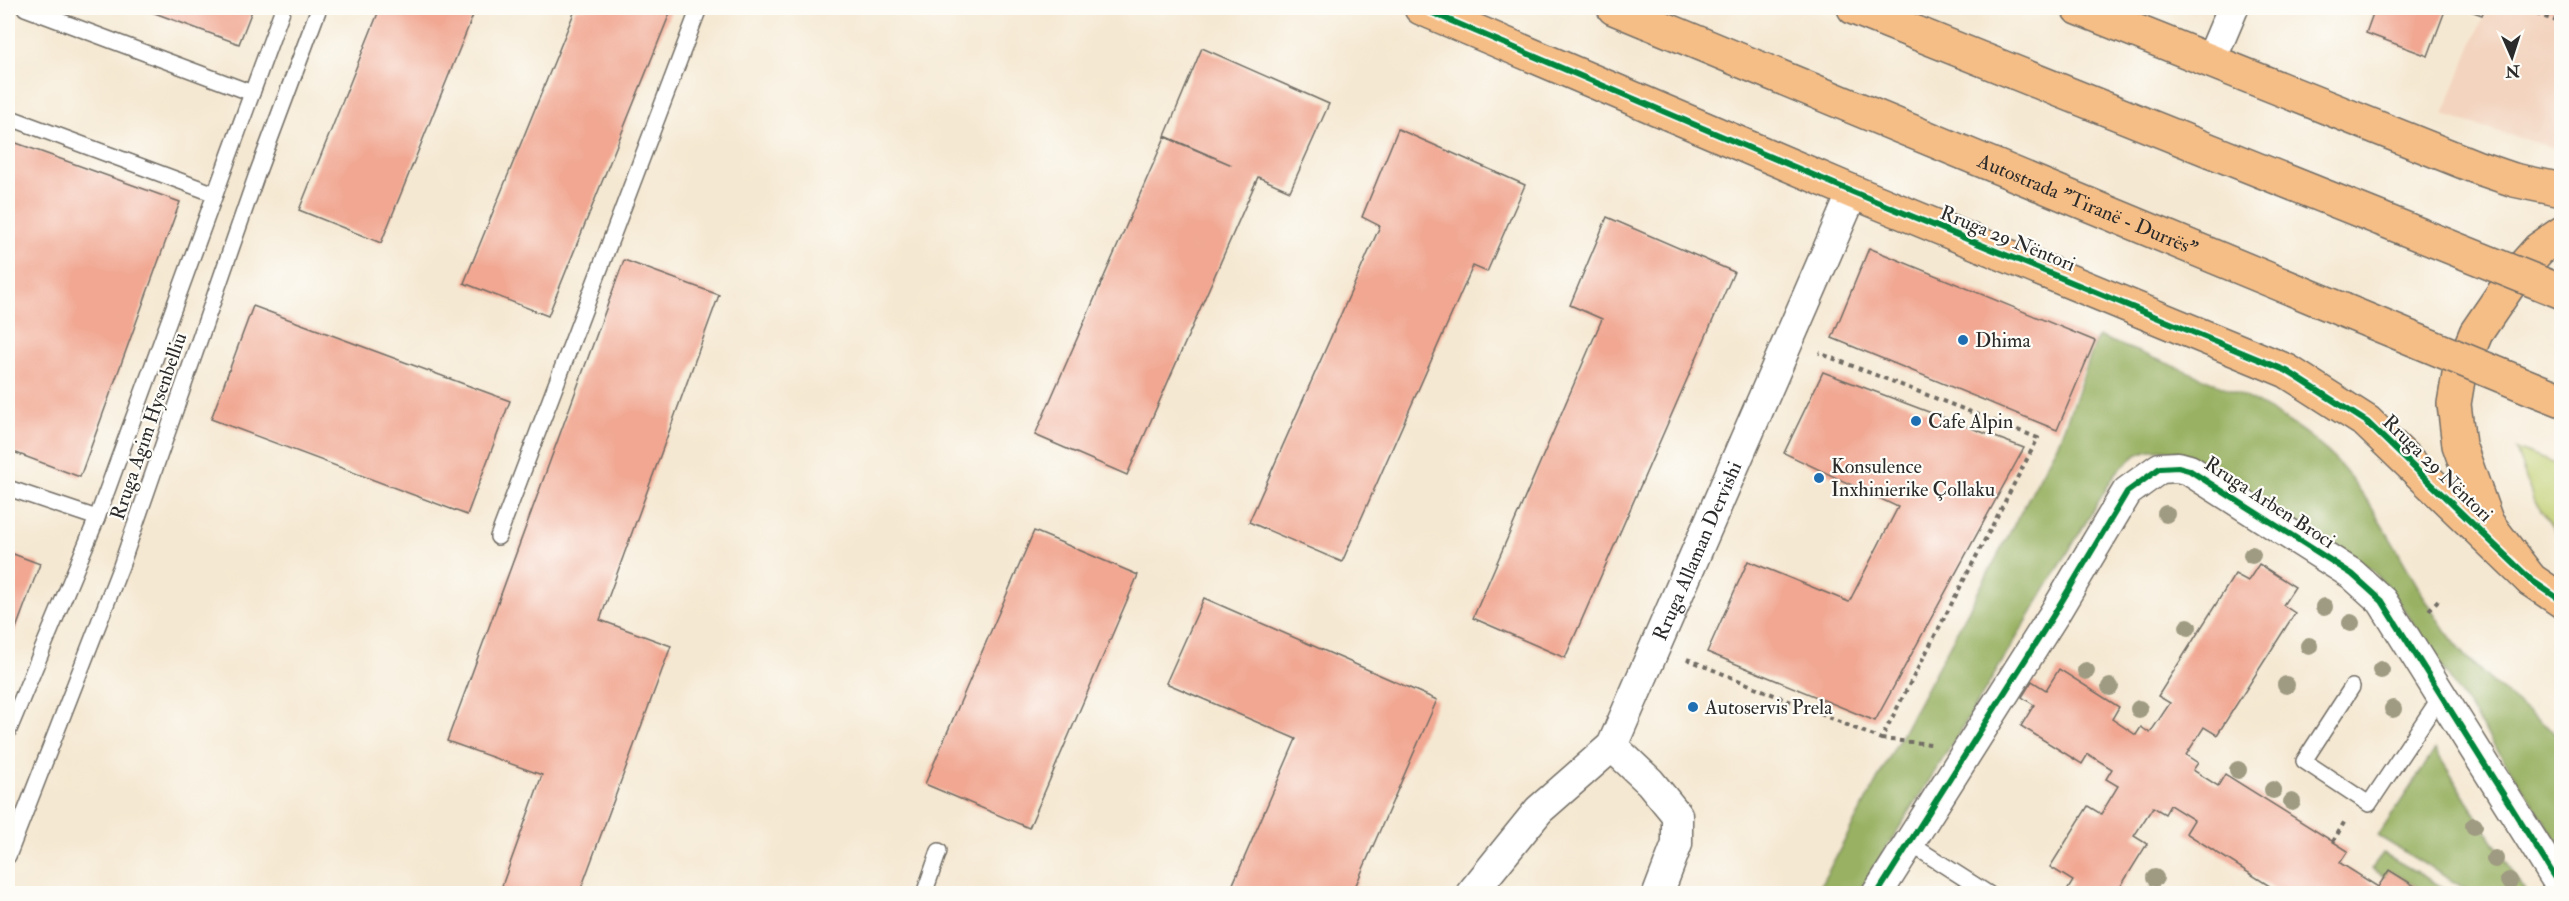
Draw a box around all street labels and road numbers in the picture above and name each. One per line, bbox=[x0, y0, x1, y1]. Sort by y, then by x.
street label: Autostrada "Tiranë - Durrës" bbox=[1973, 148, 2202, 262]
street label: Rruga 29 Nëntori bbox=[1936, 200, 2079, 277]
street label: Rruga Agim Hysenbelliu bbox=[105, 329, 192, 523]
street label: Rruga 29 Nëntori bbox=[2377, 409, 2498, 527]
street label: Rruga Arben Broci bbox=[2200, 451, 2340, 554]
street label: Rruga Allaman Dervishi bbox=[1647, 458, 1747, 644]

